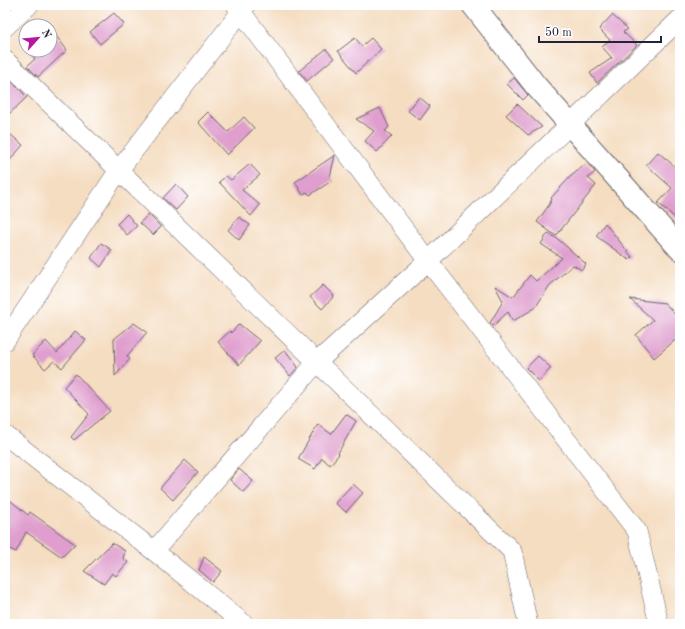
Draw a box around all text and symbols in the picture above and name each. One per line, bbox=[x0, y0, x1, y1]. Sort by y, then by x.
north arrow bbox=[18, 18, 58, 58]
scale bar bbox=[539, 18, 661, 44]
text: 50 m bbox=[545, 26, 572, 39]
text: N bbox=[39, 28, 53, 41]

